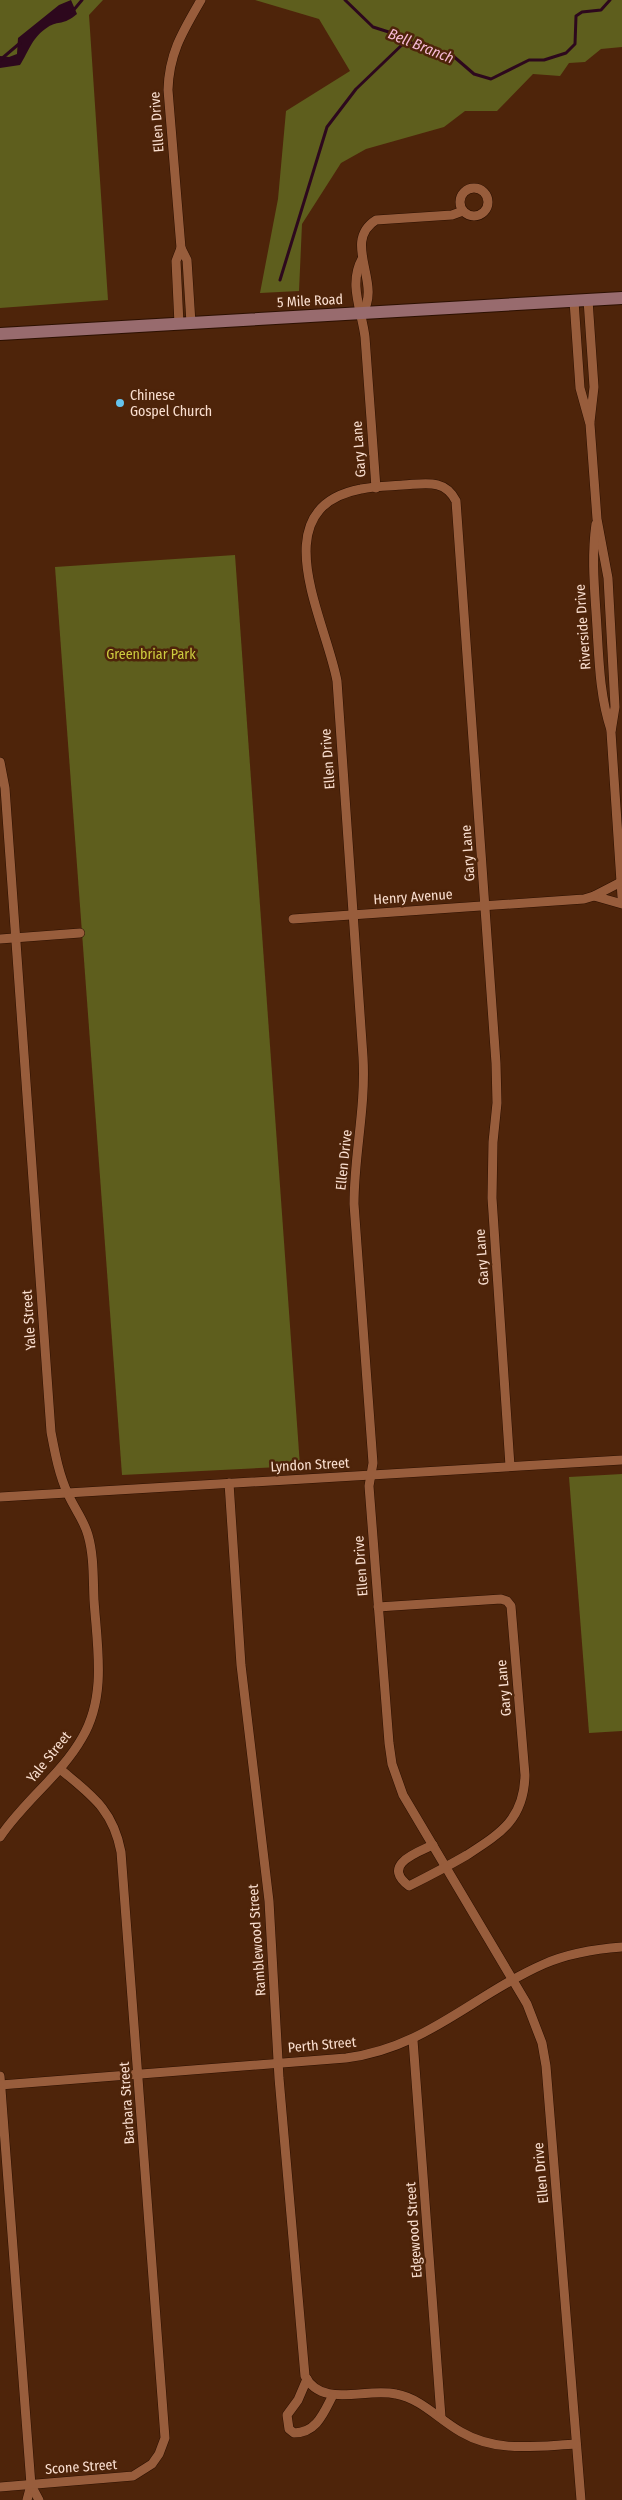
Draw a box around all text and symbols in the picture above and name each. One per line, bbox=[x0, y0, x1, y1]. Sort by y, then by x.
water label: Bell Branch bbox=[385, 25, 457, 67]
street label: Ellen Drive bbox=[146, 91, 168, 153]
street label: 5 Mile Road bbox=[277, 291, 343, 311]
place label: Chinese Gospel Church bbox=[130, 387, 212, 420]
marker: Chinese Gospel Church bbox=[114, 397, 126, 409]
street label: Gary Lane bbox=[349, 420, 369, 478]
street label: Riverside Drive bbox=[572, 584, 594, 670]
park label: Greenbriar Park bbox=[106, 646, 196, 663]
street label: Ellen Drive bbox=[317, 728, 339, 790]
street label: Gary Lane bbox=[458, 824, 478, 882]
street label: Henry Avenue bbox=[373, 886, 453, 908]
street label: Ellen Drive bbox=[332, 1129, 356, 1191]
street label: Gary Lane bbox=[472, 1228, 492, 1286]
street label: Yale Street bbox=[18, 1289, 40, 1351]
street label: Lyndon Street bbox=[270, 1454, 350, 1476]
street label: Ellen Drive bbox=[350, 1535, 372, 1597]
street label: Gary Lane bbox=[493, 1659, 515, 1717]
street label: Yale Street bbox=[23, 1728, 75, 1786]
street label: Ramblewood Street bbox=[245, 1883, 269, 1997]
street label: Perth Street bbox=[287, 2034, 357, 2056]
street label: Barbara Street bbox=[116, 2061, 138, 2145]
street label: Ellen Drive bbox=[530, 2142, 552, 2204]
street label: Edgewood Street bbox=[402, 2181, 426, 2279]
street label: Scone Street bbox=[44, 2456, 118, 2478]

